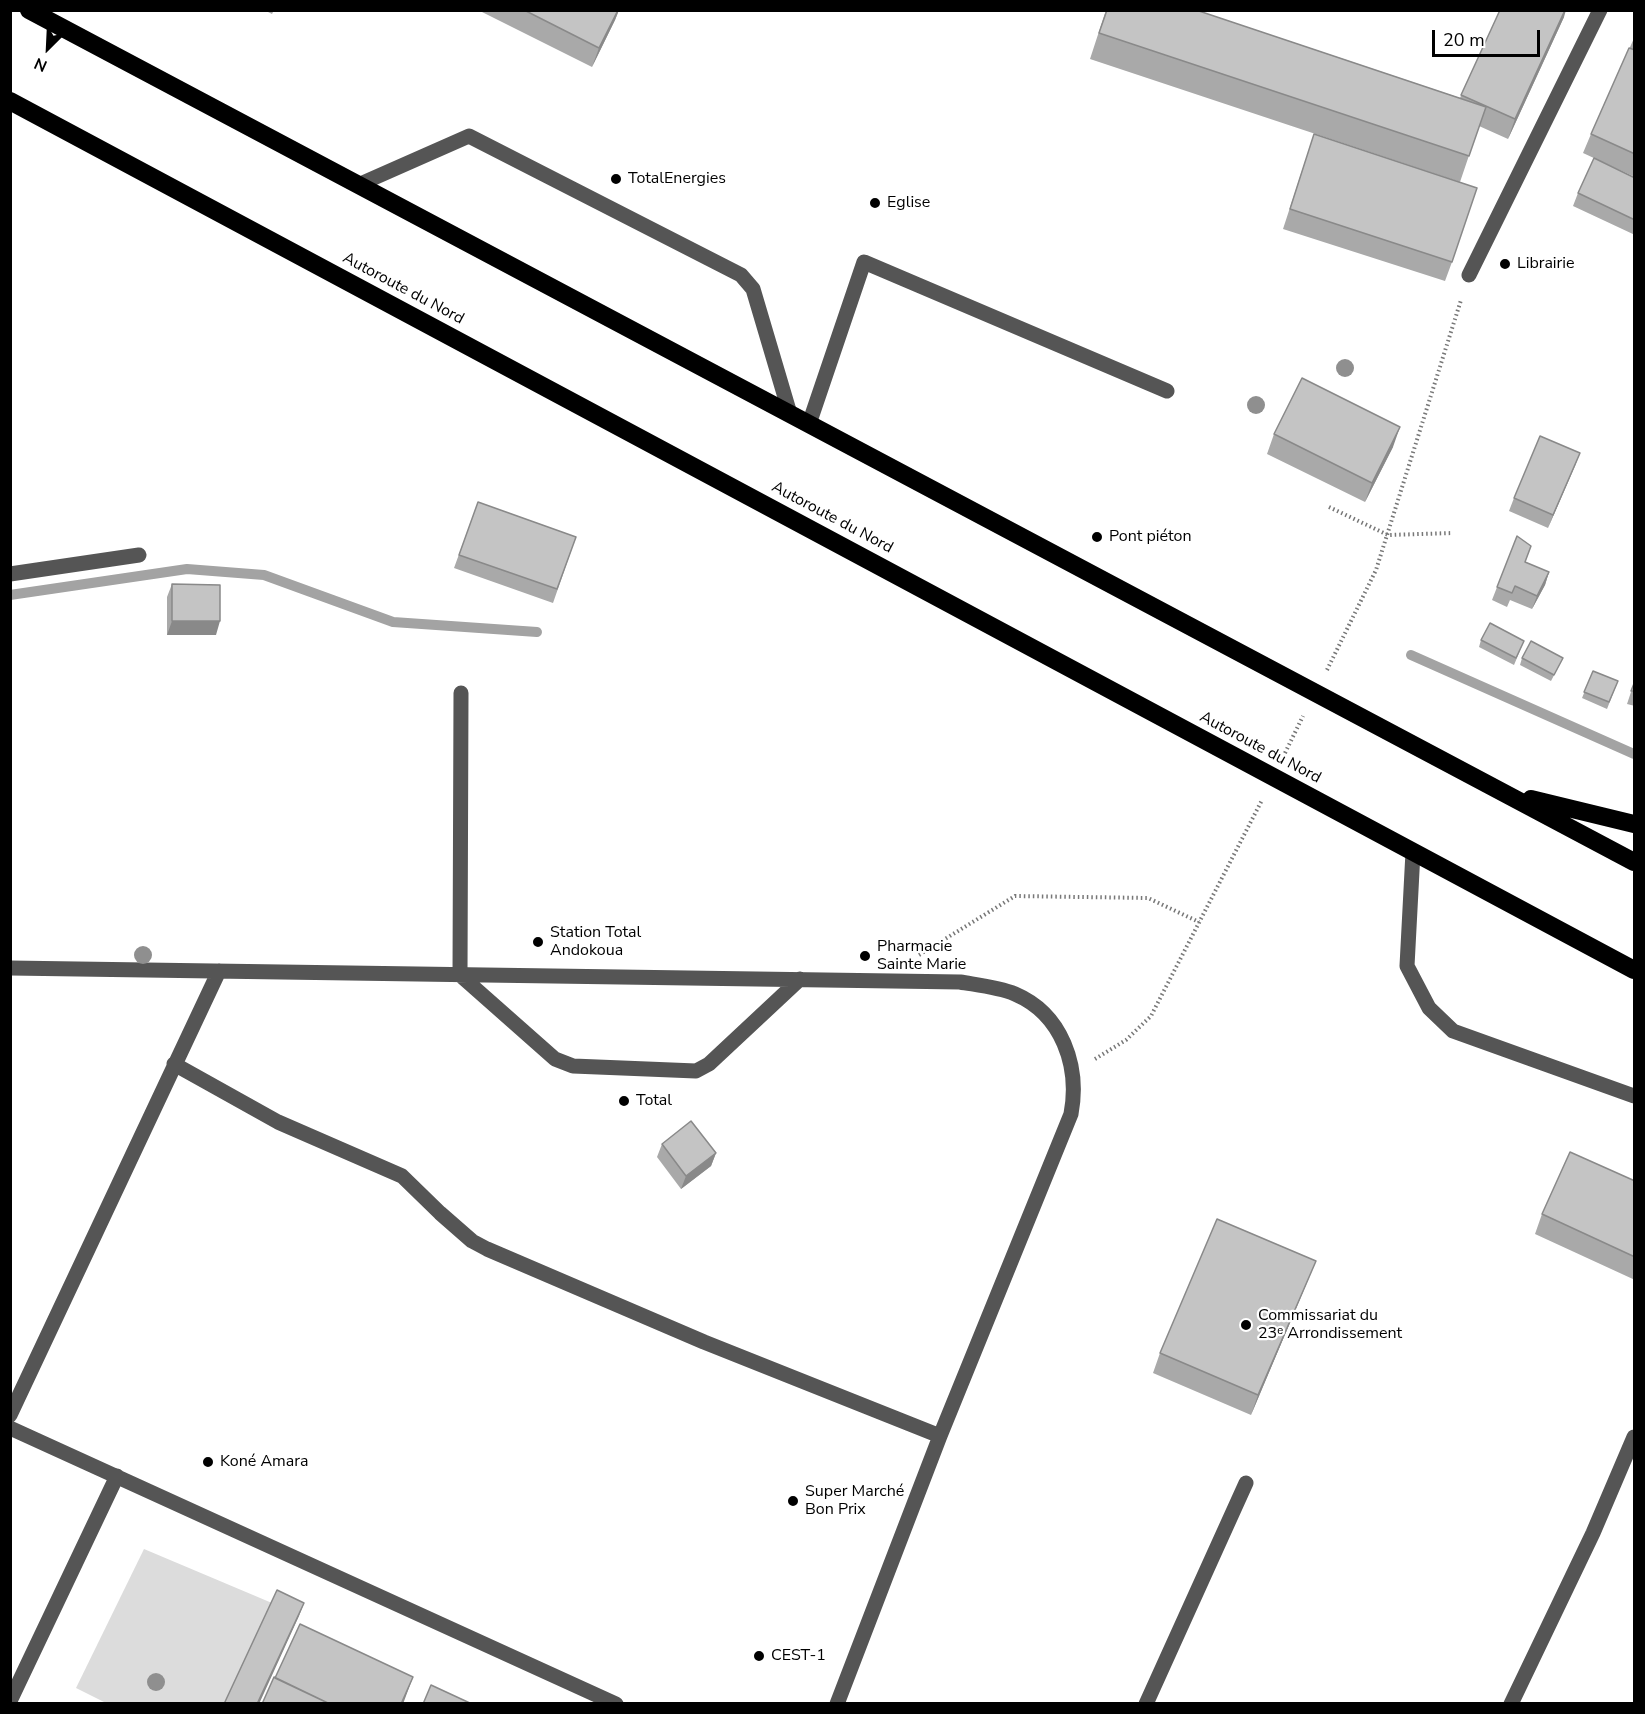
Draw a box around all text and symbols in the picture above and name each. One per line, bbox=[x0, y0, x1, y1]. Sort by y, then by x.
north arrow bbox=[18, 18, 78, 78]
scale bar bbox=[1435, 18, 1543, 56]
text: 20 m bbox=[1443, 28, 1485, 52]
text: N bbox=[31, 52, 51, 77]
place label: TotalEnergies bbox=[628, 169, 726, 189]
marker: TotalEnergies bbox=[609, 172, 623, 186]
place label: Eglise bbox=[887, 193, 930, 213]
marker: Eglise bbox=[868, 196, 882, 210]
street label: Autoroute du Nord bbox=[339, 249, 467, 329]
place label: Librairie bbox=[1517, 254, 1575, 274]
marker: Librairie bbox=[1498, 257, 1512, 271]
street label: Autoroute du Nord bbox=[768, 478, 896, 558]
place label: Pont piéton bbox=[1109, 527, 1192, 547]
marker: Pont piéton bbox=[1090, 530, 1104, 544]
street label: Autoroute du Nord bbox=[1196, 708, 1324, 788]
place label: Station Total Andokoua bbox=[550, 923, 641, 961]
marker: Station Total Andokoua bbox=[531, 935, 545, 949]
place label: Pharmacie Sainte Marie bbox=[877, 937, 966, 975]
marker: Pharmacie Sainte Marie bbox=[858, 949, 872, 963]
place label: Total bbox=[636, 1091, 672, 1111]
marker: Total bbox=[617, 1094, 631, 1108]
place label: Commissariat du 23ᵉ Arrondissement bbox=[1258, 1306, 1402, 1344]
marker: Commissariat du 23ᵉ Arrondissement bbox=[1239, 1318, 1253, 1332]
place label: Koné Amara bbox=[220, 1452, 308, 1472]
marker: Koné Amara bbox=[201, 1455, 215, 1469]
place label: Super Marché Bon Prix bbox=[805, 1482, 904, 1520]
marker: Super Marché Bon Prix bbox=[786, 1494, 800, 1508]
place label: CEST-1 bbox=[771, 1646, 826, 1666]
marker: CEST-1 bbox=[752, 1649, 766, 1663]

